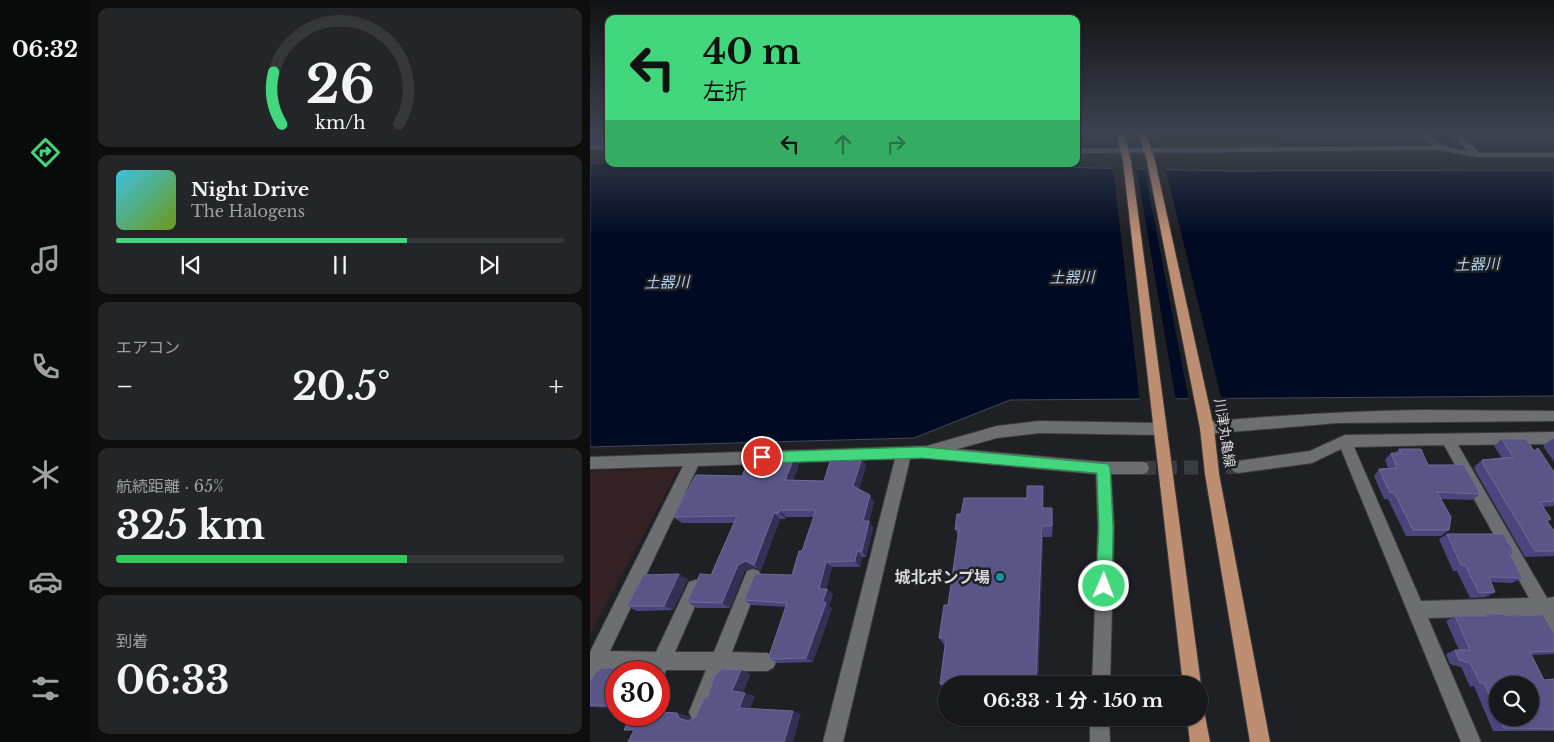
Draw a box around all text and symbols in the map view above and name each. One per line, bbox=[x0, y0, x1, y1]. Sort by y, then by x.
text: 40 m bbox=[703, 30, 801, 73]
icon: left bbox=[620, 35, 685, 100]
text: 06:32 bbox=[12, 36, 78, 63]
text: 26 bbox=[306, 53, 374, 117]
text: 左折 bbox=[703, 78, 747, 105]
text: km/h bbox=[315, 112, 365, 134]
icon: left bbox=[776, 130, 804, 158]
icon: ahead bbox=[829, 130, 857, 158]
icon: right bbox=[882, 130, 910, 158]
icon: directions bbox=[28, 135, 63, 170]
text: Night Drive bbox=[191, 178, 309, 201]
text: The Halogens bbox=[191, 201, 305, 221]
icon: music bbox=[28, 242, 63, 277]
icon: previous bbox=[177, 251, 205, 279]
icon: pause bbox=[326, 251, 354, 279]
icon: next bbox=[475, 251, 503, 279]
water label: 土器川 bbox=[1454, 254, 1502, 274]
water label: 土器川 bbox=[1049, 267, 1097, 287]
water label: 土器川 bbox=[644, 272, 692, 292]
text: エアコン bbox=[116, 337, 180, 357]
icon: phone bbox=[28, 349, 63, 384]
text: 20.5° bbox=[292, 363, 390, 410]
text: − bbox=[116, 369, 134, 404]
text: + bbox=[549, 369, 564, 404]
street label: 川津丸亀線 bbox=[1211, 397, 1239, 469]
pin bbox=[741, 436, 783, 478]
icon: arrive bbox=[748, 443, 776, 471]
icon: climate bbox=[28, 457, 63, 492]
text: 航続距離 · 65% bbox=[116, 476, 224, 496]
text: 325 km bbox=[116, 502, 265, 549]
position arrow bbox=[1077, 559, 1129, 611]
icon: car bbox=[28, 564, 63, 599]
place label: 城北ポンプ場 bbox=[894, 567, 990, 587]
marker: 城北ポンプ場 bbox=[994, 571, 1006, 583]
text: 到着 bbox=[116, 631, 148, 651]
text: 06:33 bbox=[116, 657, 230, 704]
speed limit sign: 30 bbox=[605, 661, 670, 726]
icon: filters bbox=[28, 671, 63, 706]
map controls bbox=[1489, 676, 1539, 726]
button: search bbox=[1489, 676, 1539, 726]
text: 06:33 · 1 分 · 150 m bbox=[983, 689, 1163, 712]

